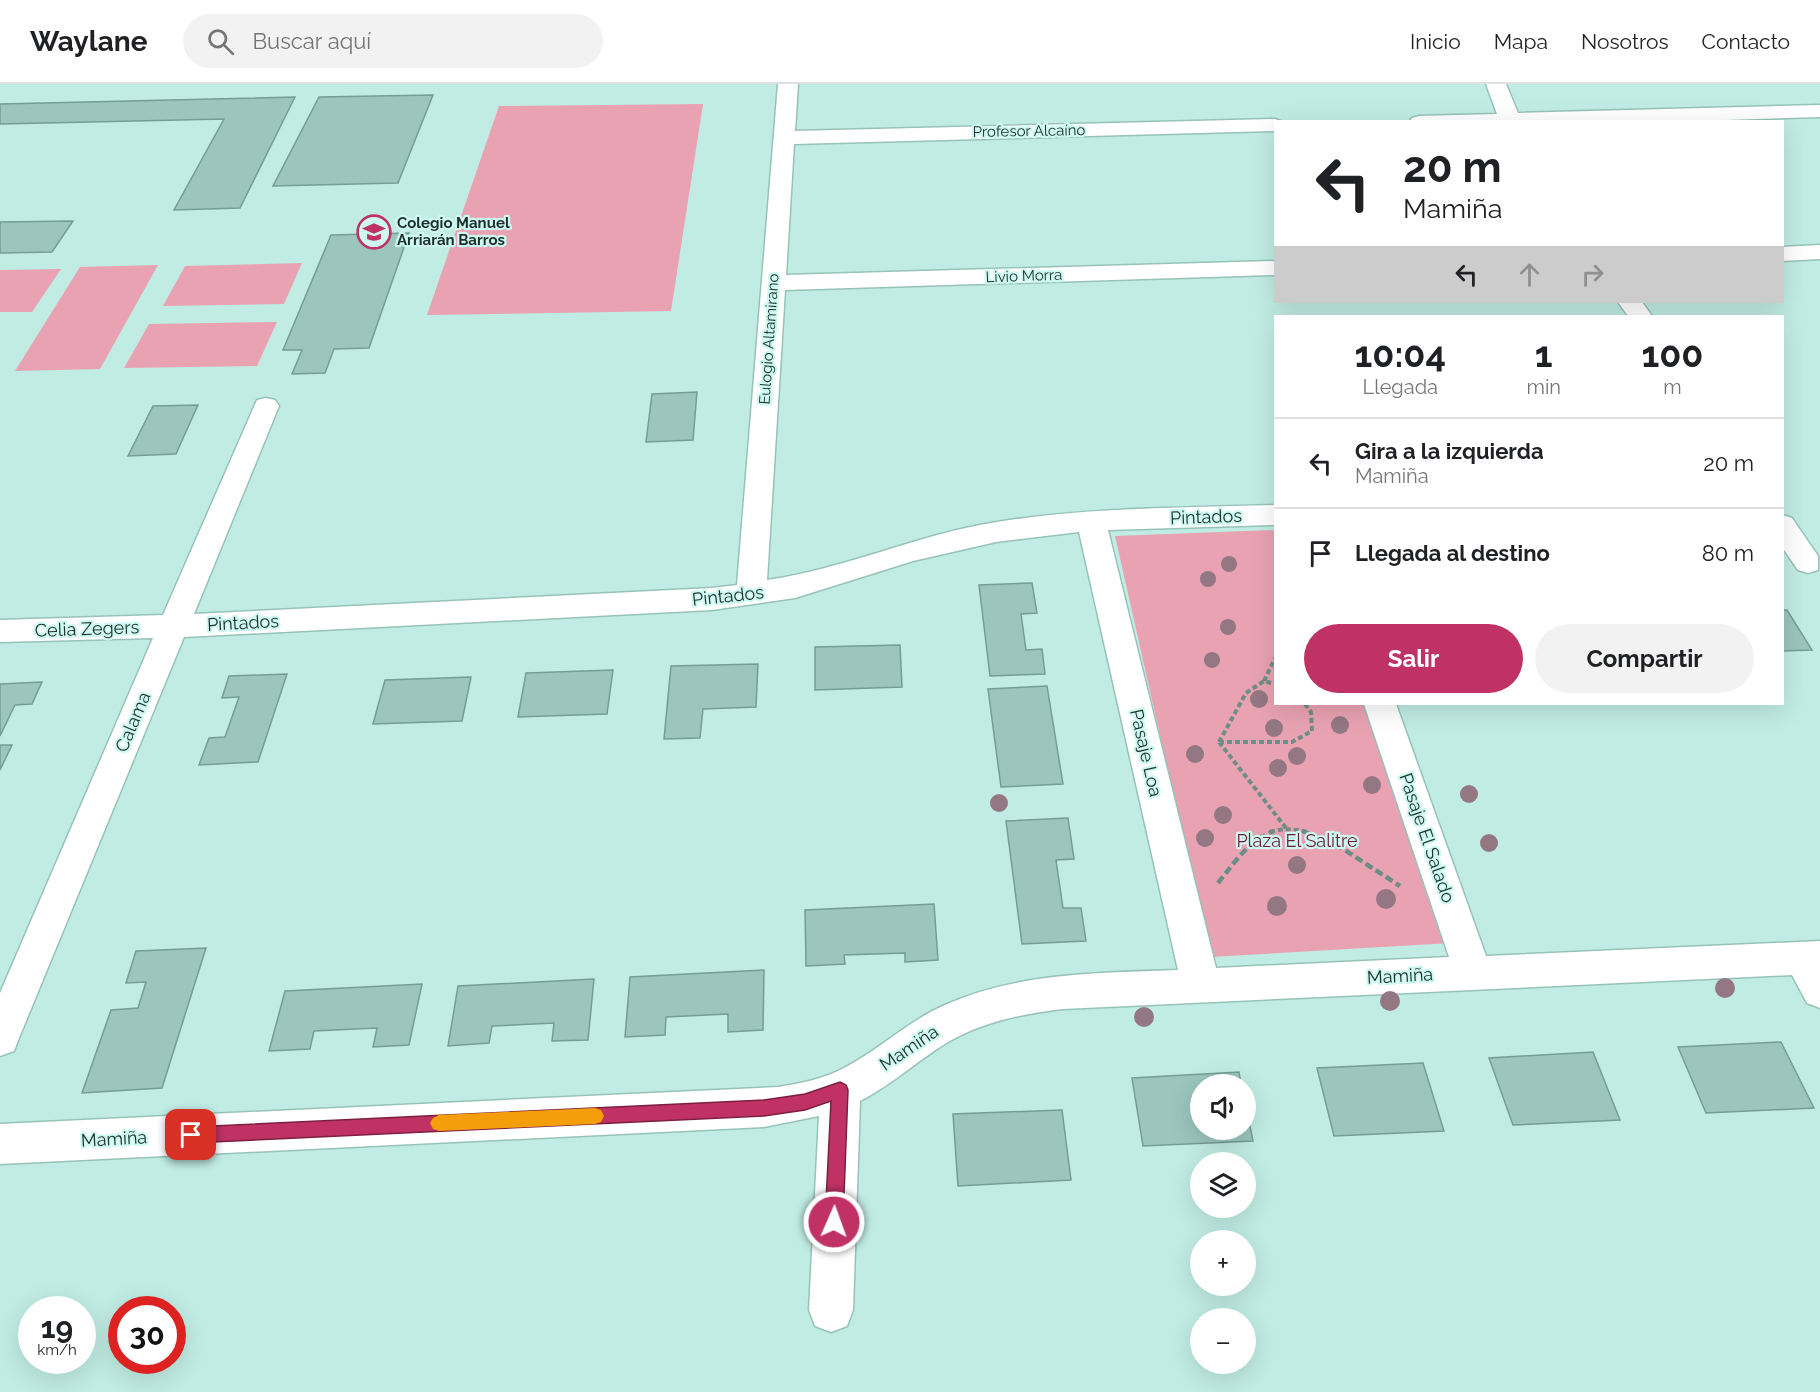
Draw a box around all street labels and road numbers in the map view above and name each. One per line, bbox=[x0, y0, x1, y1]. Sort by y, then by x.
street label: Profesor Alcaíno bbox=[973, 121, 1086, 141]
street label: Livio Morra bbox=[985, 266, 1063, 286]
street label: Eulogio Altamirano bbox=[755, 273, 783, 405]
street label: Pintados bbox=[1170, 505, 1243, 528]
street label: Pintados bbox=[691, 581, 765, 610]
street label: Pintados bbox=[206, 610, 280, 635]
street label: Celia Zegers bbox=[34, 616, 140, 641]
street label: Calama bbox=[111, 689, 155, 755]
street label: Pasaje Loa bbox=[1126, 707, 1167, 799]
street label: Pasaje El Salado bbox=[1395, 770, 1460, 906]
street label: Mamiña bbox=[1366, 963, 1434, 988]
street label: Mamiña bbox=[875, 1020, 942, 1075]
street label: Mamiña bbox=[80, 1126, 148, 1151]

